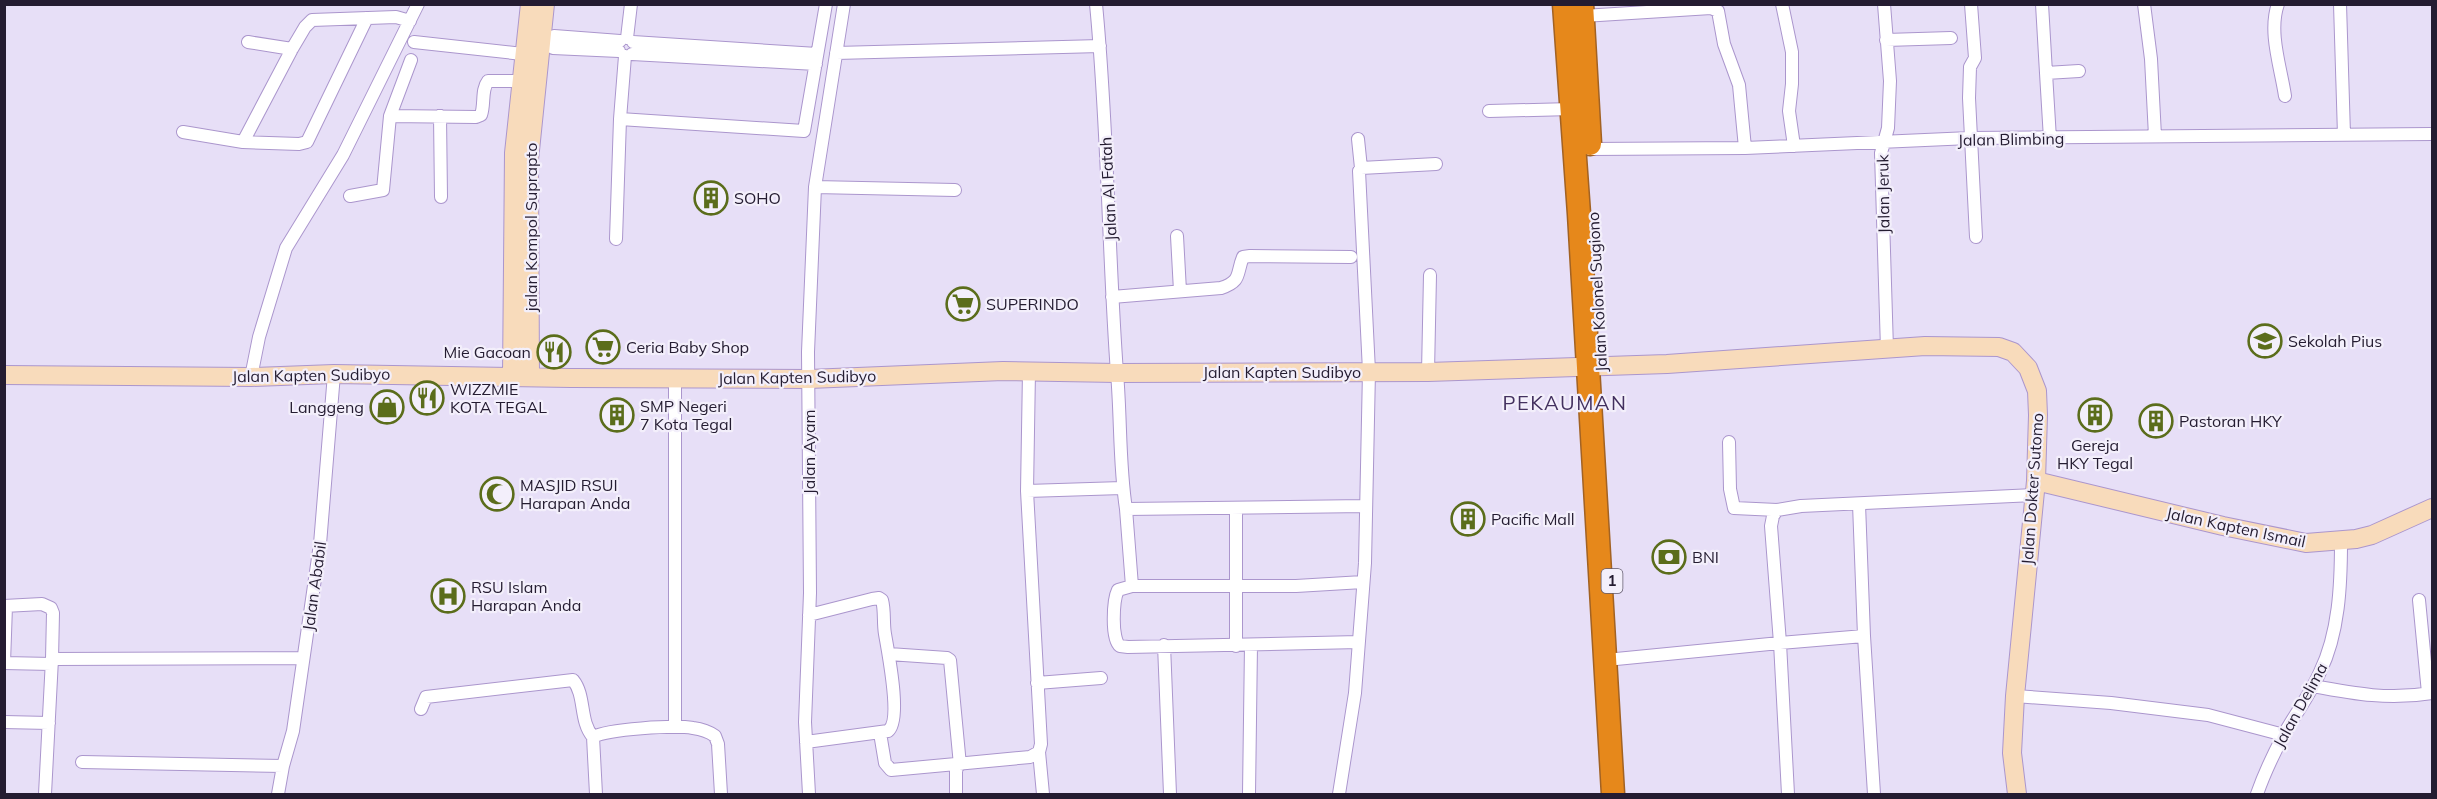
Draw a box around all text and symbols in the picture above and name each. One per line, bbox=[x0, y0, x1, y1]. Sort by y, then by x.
street label: Jalan Blimbing bbox=[1957, 128, 2065, 150]
street label: Jalan Al Fatah bbox=[1095, 136, 1121, 242]
street label: jalan Kompol Suprapto bbox=[521, 143, 541, 312]
street label: Jalan Jeruk bbox=[1872, 154, 1894, 234]
building icon: SOHO bbox=[693, 180, 729, 216]
place label: SOHO bbox=[734, 188, 781, 208]
street label: Jalan Kolonel Sugiono bbox=[1583, 211, 1611, 373]
supermarket icon: SUPERINDO bbox=[945, 286, 981, 322]
place label: SUPERINDO bbox=[986, 294, 1079, 314]
school or university icon: Sekolah Pius bbox=[2247, 323, 2283, 359]
supermarket icon: Ceria Baby Shop bbox=[585, 329, 621, 365]
place label: Sekolah Pius bbox=[2288, 331, 2382, 351]
restaurant icon: Mie Gacoan bbox=[536, 334, 572, 370]
place label: Ceria Baby Shop bbox=[626, 337, 749, 357]
place label: Mie Gacoan bbox=[443, 342, 531, 362]
street label: Jalan Kapten Sudibyo bbox=[1203, 362, 1361, 382]
street label: Jalan Kapten Sudibyo bbox=[232, 364, 390, 386]
street label: Jalan Kapten Sudibyo bbox=[718, 366, 876, 388]
place label: WIZZMIE KOTA TEGAL bbox=[450, 379, 547, 417]
restaurant icon: WIZZMIE KOTA TEGAL bbox=[409, 380, 445, 416]
shop icon: Langgeng bbox=[369, 389, 405, 425]
district label: PEKAUMAN bbox=[1503, 390, 1627, 415]
place label: SMP Negeri 7 Kota Tegal bbox=[640, 396, 732, 434]
place label: Langgeng bbox=[289, 397, 364, 417]
building icon: SMP Negeri 7 Kota Tegal bbox=[599, 397, 635, 433]
building icon: Gereja HKY Tegal bbox=[2077, 397, 2113, 433]
building icon: Pastoran HKY bbox=[2138, 403, 2174, 439]
street label: Jalan Ayam bbox=[799, 409, 819, 495]
place label: Pastoran HKY bbox=[2179, 411, 2282, 431]
street label: Jalan Dokter Sutomo bbox=[2017, 412, 2047, 566]
place label: Gereja HKY Tegal bbox=[2057, 435, 2133, 473]
place label: MASJID RSUI Harapan Anda bbox=[520, 475, 630, 513]
mosque icon: MASJID RSUI Harapan Anda bbox=[479, 476, 515, 512]
building icon: Pacific Mall bbox=[1450, 501, 1486, 537]
street label: Jalan Kapten Ismail bbox=[2164, 502, 2308, 552]
place label: Pacific Mall bbox=[1491, 509, 1575, 529]
bank icon: BNI bbox=[1651, 539, 1687, 575]
street label: Jalan Ababil bbox=[298, 540, 330, 632]
place label: BNI bbox=[1692, 547, 1719, 567]
road number: 1 bbox=[1602, 569, 1622, 593]
place label: RSU Islam Harapan Anda bbox=[471, 577, 581, 615]
hospital icon: RSU Islam Harapan Anda bbox=[430, 578, 466, 614]
street label: Jalan Delima bbox=[2269, 659, 2331, 751]

